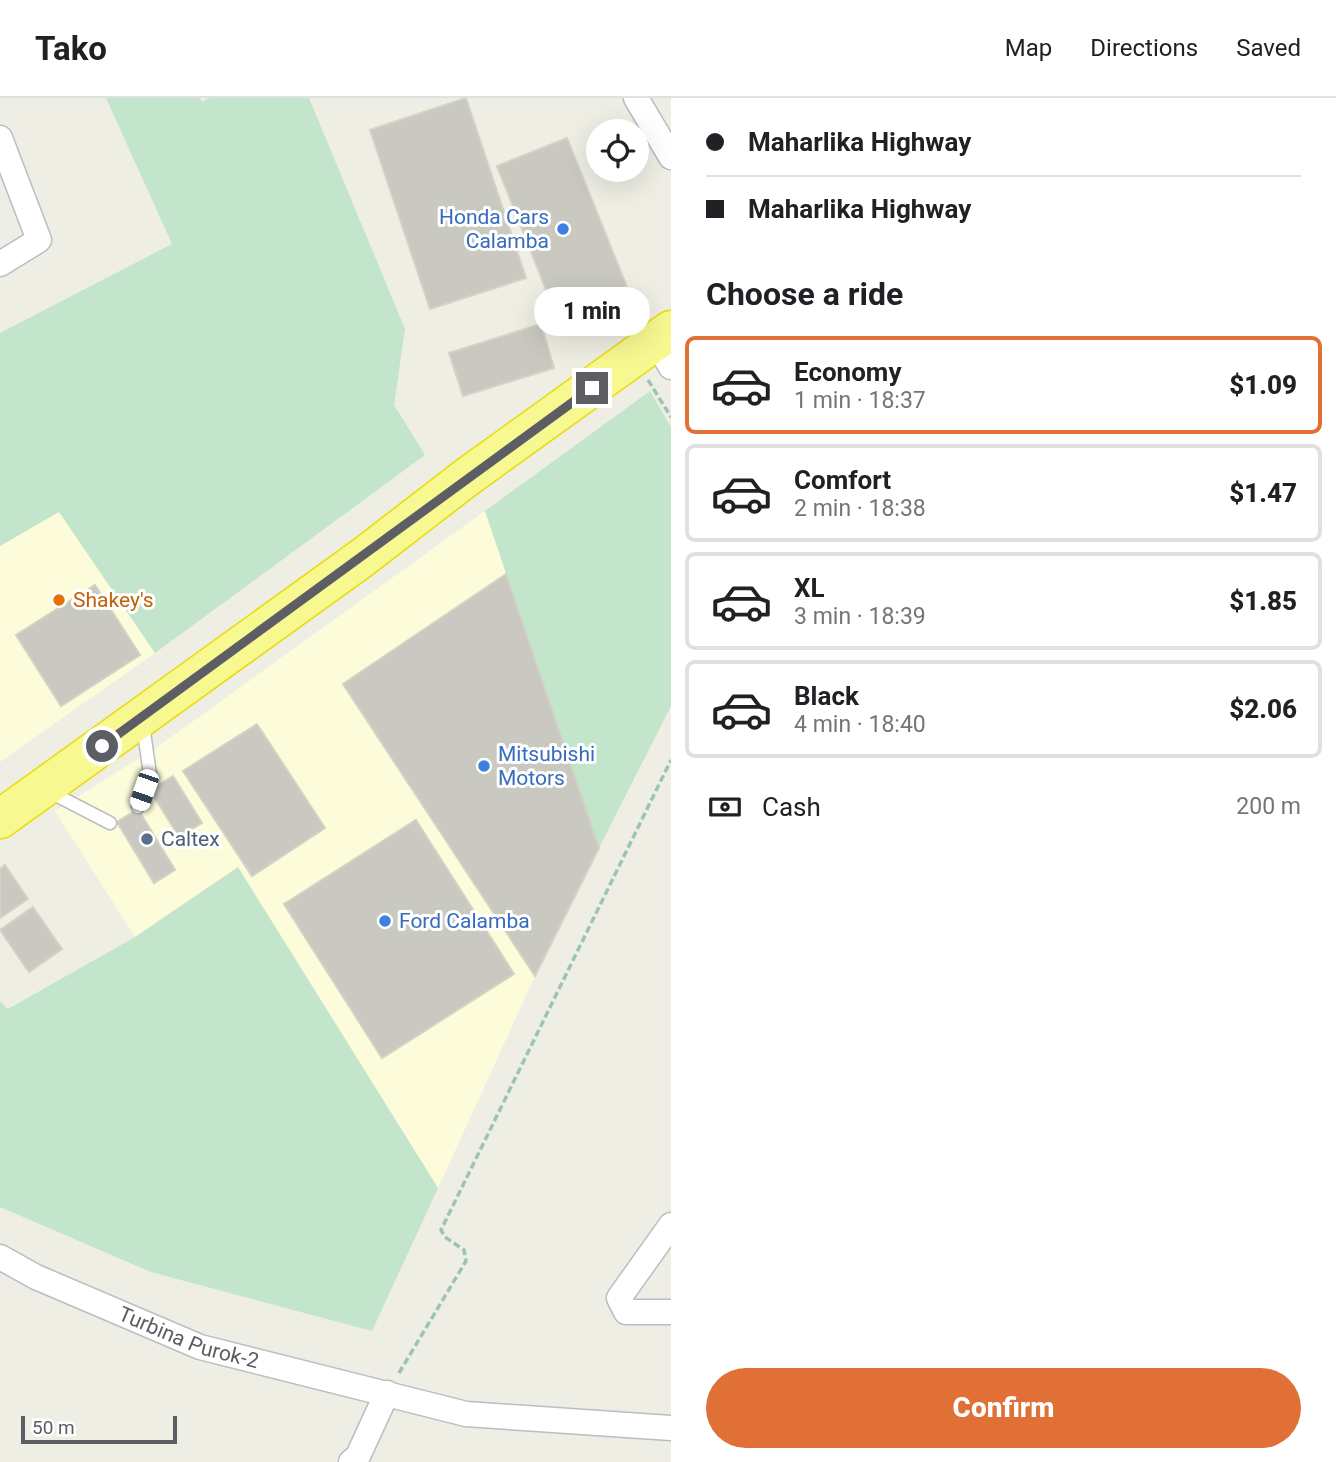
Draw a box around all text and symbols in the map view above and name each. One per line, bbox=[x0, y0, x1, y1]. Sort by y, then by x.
text: Tako bbox=[35, 29, 107, 68]
text: Map bbox=[1005, 34, 1052, 62]
text: Directions bbox=[1090, 34, 1198, 62]
text: Saved bbox=[1236, 34, 1301, 62]
map controls bbox=[586, 119, 649, 182]
button: locate bbox=[586, 119, 649, 182]
text: Maharlika Highway bbox=[748, 127, 971, 157]
text: Maharlika Highway bbox=[748, 194, 971, 224]
place label: Honda Cars Calamba bbox=[439, 205, 549, 253]
marker: Honda Cars Calamba bbox=[555, 221, 571, 237]
text: Choose a ride bbox=[706, 275, 903, 313]
callout: 1 min bbox=[534, 286, 650, 336]
text: 1 min bbox=[563, 298, 621, 325]
icon: car bbox=[710, 354, 773, 417]
text: Economy bbox=[794, 357, 901, 387]
text: $1.09 bbox=[1229, 370, 1297, 400]
route end bbox=[576, 372, 608, 404]
text: 1 min · 18:37 bbox=[794, 387, 926, 414]
icon: car bbox=[710, 462, 773, 525]
text: Comfort bbox=[794, 465, 891, 495]
text: $1.47 bbox=[1229, 478, 1297, 508]
text: 2 min · 18:38 bbox=[794, 495, 926, 522]
icon: car bbox=[710, 570, 773, 633]
text: XL bbox=[794, 573, 825, 603]
text: $1.85 bbox=[1229, 586, 1297, 616]
place label: Shakey's bbox=[73, 588, 154, 612]
marker: Shakey's bbox=[51, 592, 67, 608]
text: 3 min · 18:39 bbox=[794, 603, 926, 630]
icon: car bbox=[710, 678, 773, 741]
text: Black bbox=[794, 681, 859, 711]
text: $2.06 bbox=[1229, 694, 1297, 724]
text: 4 min · 18:40 bbox=[794, 711, 926, 738]
route start bbox=[86, 730, 118, 762]
place label: Mitsubishi Motors bbox=[498, 742, 595, 790]
marker: Mitsubishi Motors bbox=[476, 758, 492, 774]
car bbox=[128, 767, 161, 813]
icon: cash bbox=[706, 788, 744, 826]
text: Cash bbox=[762, 792, 821, 822]
text: 200 m bbox=[1236, 793, 1301, 820]
place label: Caltex bbox=[161, 827, 220, 851]
marker: Caltex bbox=[139, 831, 155, 847]
place label: Ford Calamba bbox=[399, 909, 530, 933]
marker: Ford Calamba bbox=[377, 913, 393, 929]
street label: Turbina Purok-2 bbox=[115, 1302, 262, 1373]
button: Confirm bbox=[706, 1368, 1301, 1448]
scale bar bbox=[21, 1413, 177, 1445]
text: 50 m bbox=[32, 1416, 75, 1439]

